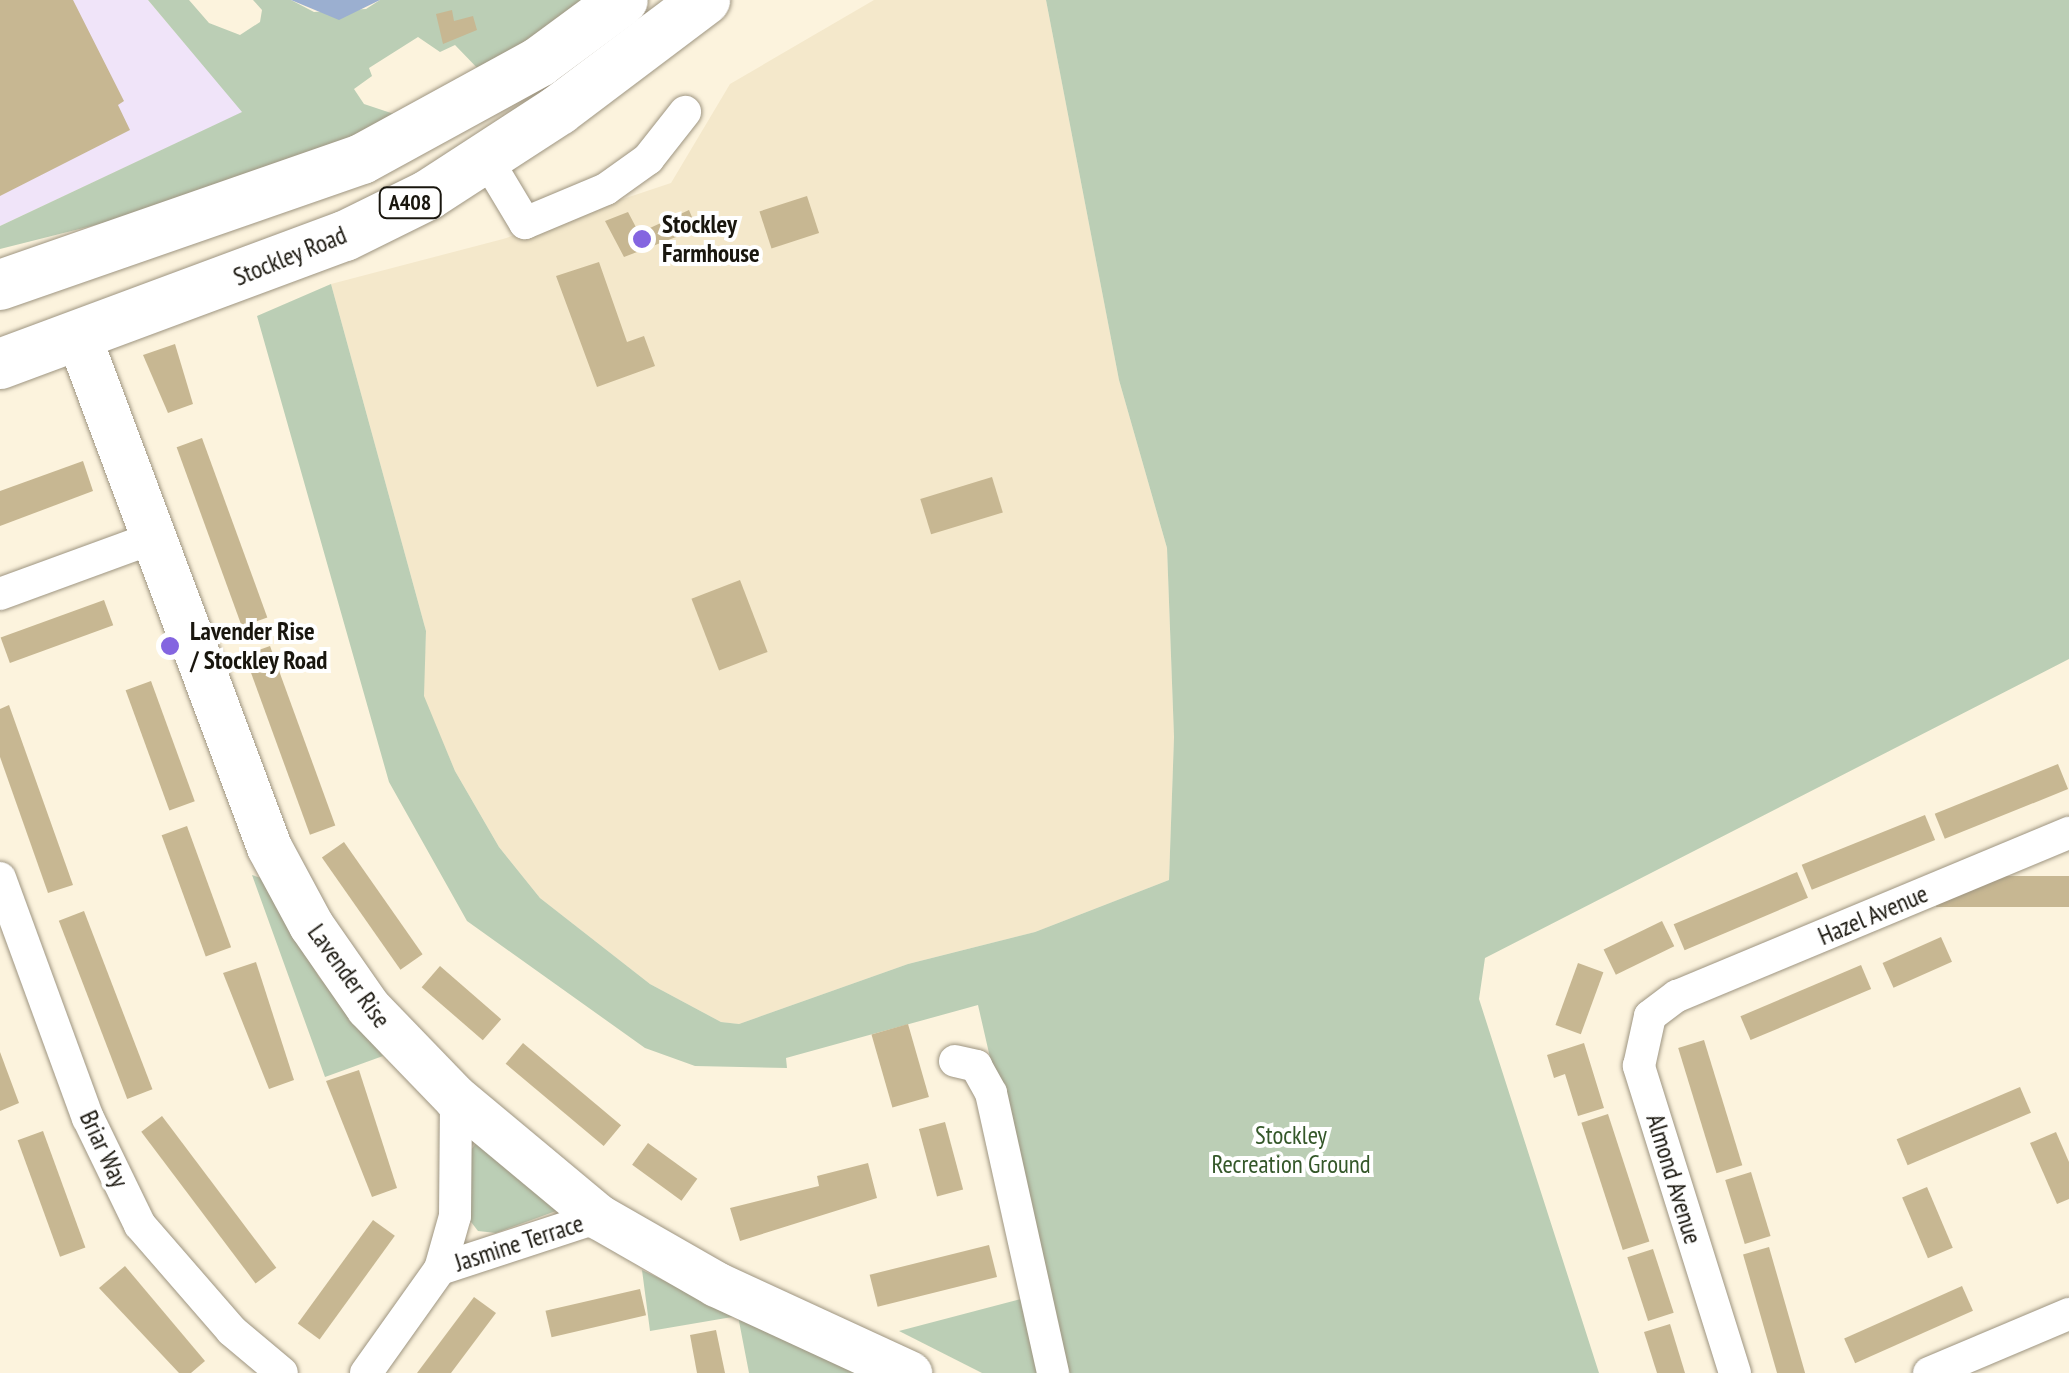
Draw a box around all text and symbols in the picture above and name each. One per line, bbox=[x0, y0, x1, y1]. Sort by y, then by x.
road number: A408 bbox=[378, 186, 442, 220]
place label: Stockley Farmhouse bbox=[662, 210, 760, 269]
street label: Stockley Road bbox=[229, 220, 351, 292]
marker: Stockley Farmhouse bbox=[631, 228, 653, 250]
place label: Lavender Rise / Stockley Road bbox=[190, 617, 328, 676]
marker: Lavender Rise / Stockley Road bbox=[159, 635, 181, 657]
street label: Hazel Avenue bbox=[1813, 878, 1933, 952]
street label: Lavender Rise bbox=[301, 918, 397, 1034]
street label: Briar Way bbox=[73, 1106, 135, 1192]
street label: Almond Avenue bbox=[1640, 1110, 1708, 1248]
park label: Stockley Recreation Ground bbox=[1211, 1121, 1371, 1180]
street label: Jasmine Terrace bbox=[451, 1208, 587, 1278]

